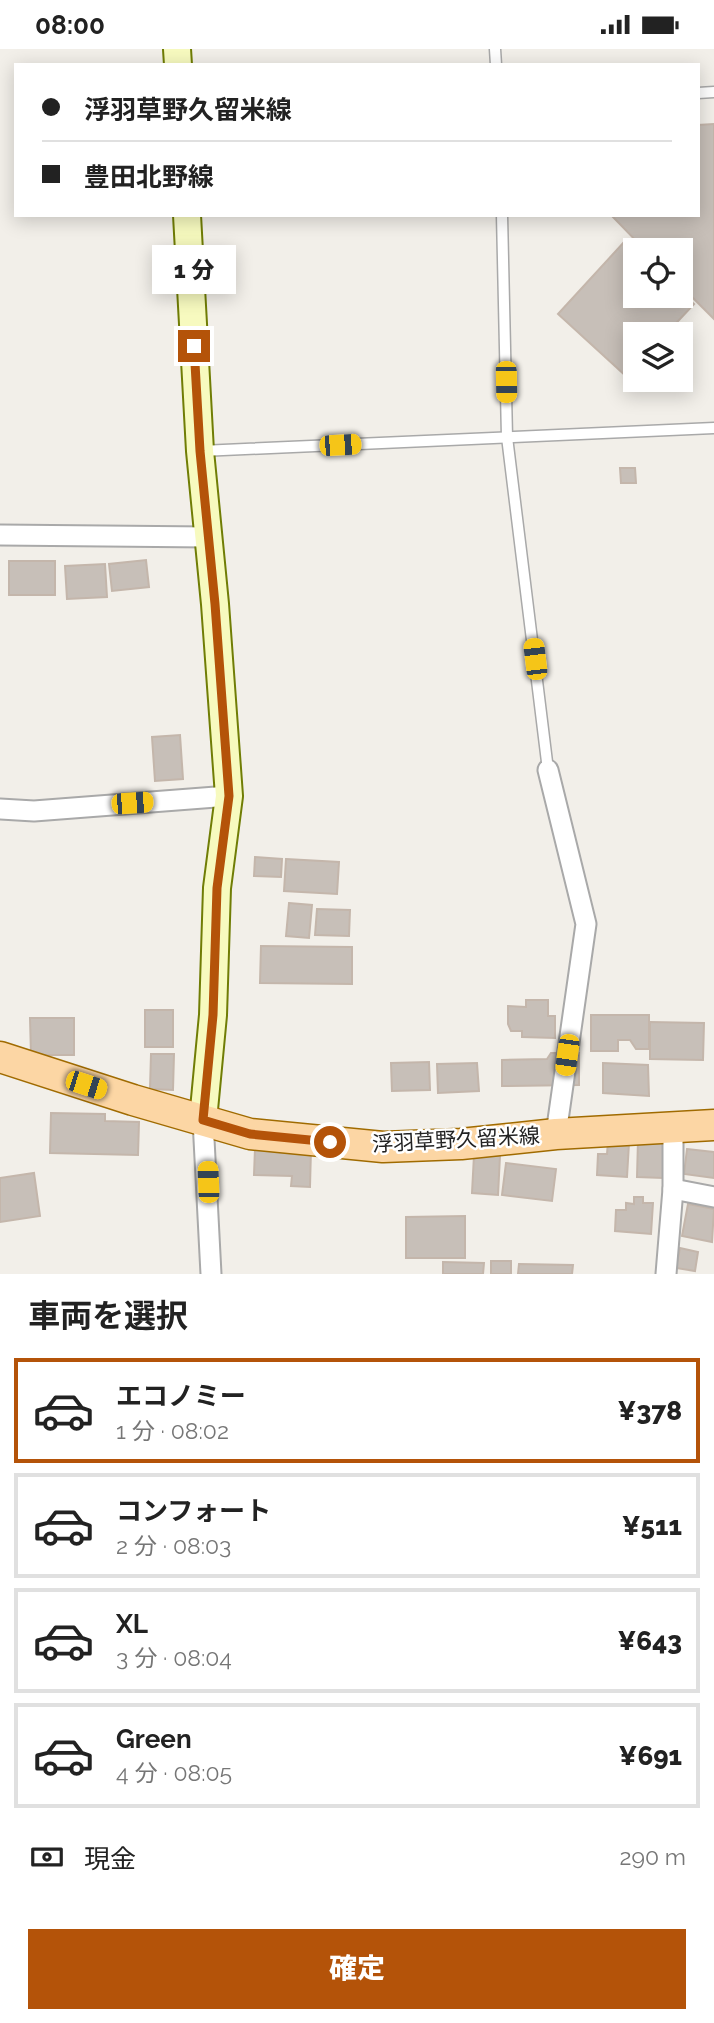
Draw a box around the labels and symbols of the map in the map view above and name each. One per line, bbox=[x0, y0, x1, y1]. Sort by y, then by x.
callout: 1 分 bbox=[152, 245, 236, 293]
route end bbox=[178, 330, 210, 362]
car bbox=[496, 361, 517, 403]
car bbox=[319, 433, 362, 457]
car bbox=[523, 637, 548, 681]
car bbox=[111, 791, 154, 815]
car bbox=[554, 1033, 581, 1077]
car bbox=[63, 1069, 110, 1101]
street label: 浮羽草野久留米線 bbox=[371, 1123, 541, 1156]
route start bbox=[314, 1126, 346, 1158]
car bbox=[197, 1161, 220, 1203]

